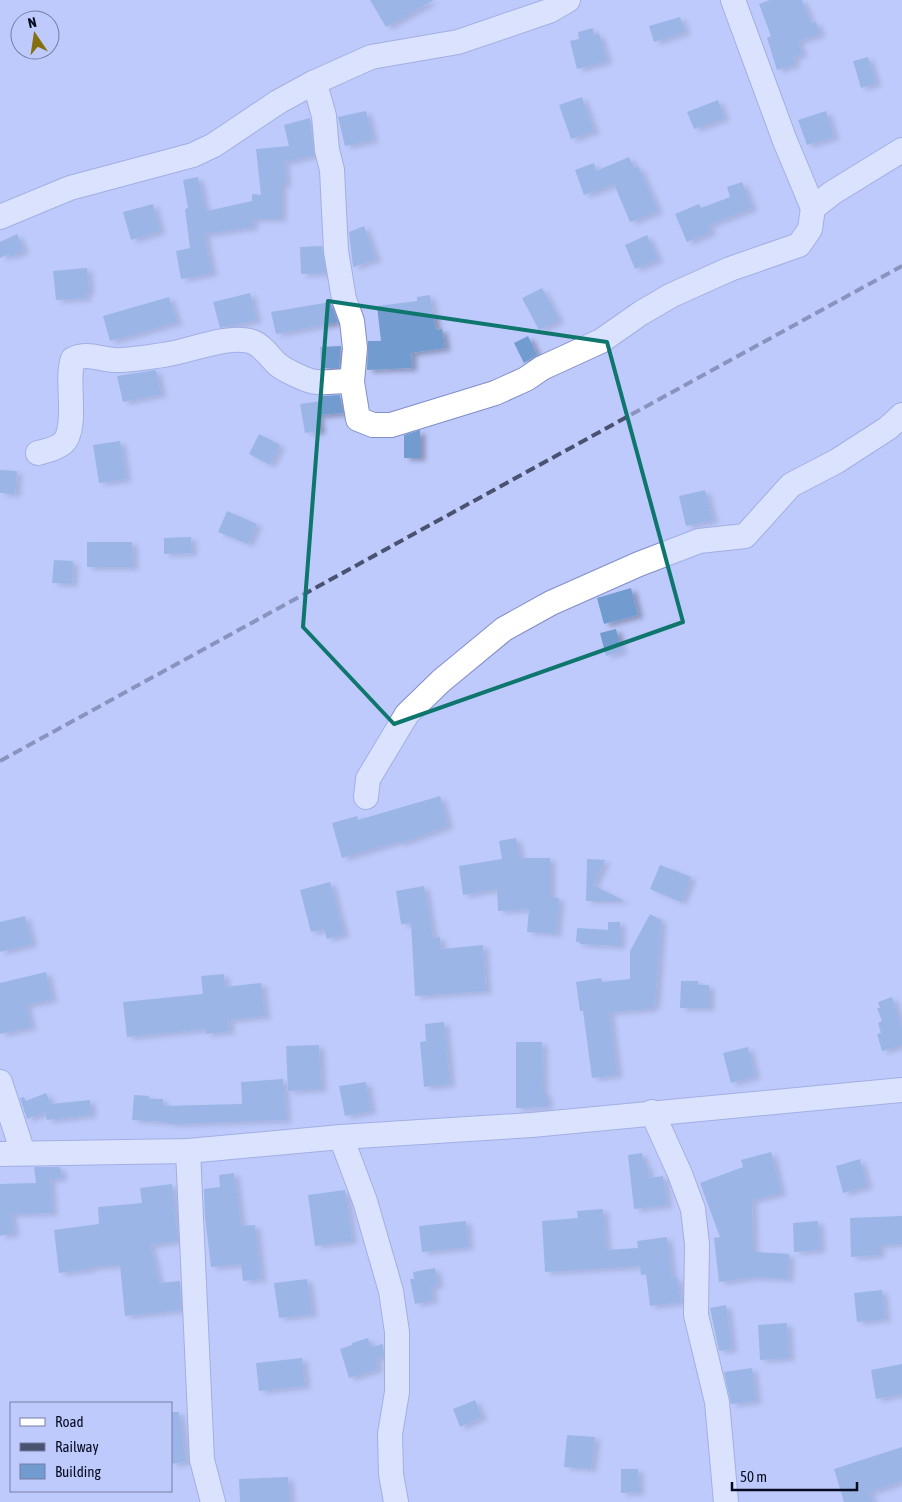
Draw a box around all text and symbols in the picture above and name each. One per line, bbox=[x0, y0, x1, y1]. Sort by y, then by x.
north arrow bbox=[10, 10, 60, 60]
text: N bbox=[26, 14, 38, 31]
legend bbox=[10, 1402, 172, 1492]
text: Road bbox=[55, 1413, 84, 1430]
text: Railway bbox=[55, 1438, 99, 1455]
scale bar bbox=[732, 1460, 857, 1492]
text: Building bbox=[55, 1463, 101, 1480]
text: 50 m bbox=[740, 1468, 767, 1485]

